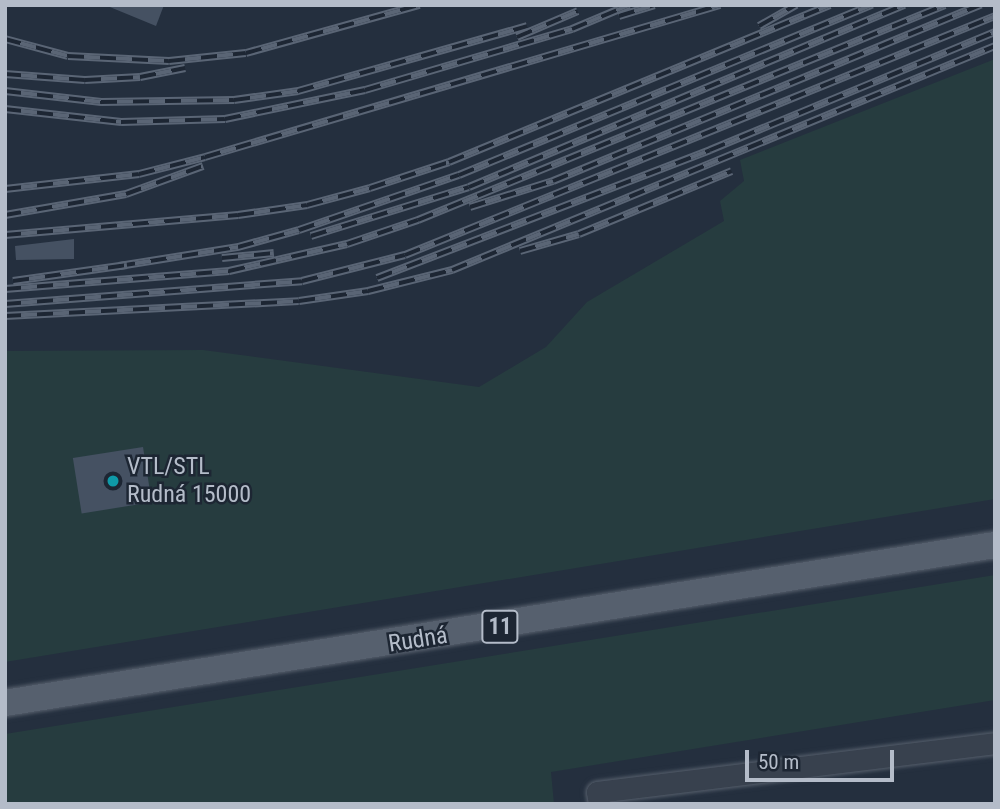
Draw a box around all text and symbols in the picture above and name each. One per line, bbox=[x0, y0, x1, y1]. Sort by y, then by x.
place label: VTL/STL Rudná 15000 bbox=[127, 453, 251, 509]
marker: VTL/STL Rudná 15000 bbox=[105, 473, 121, 489]
road number: 11 bbox=[481, 608, 519, 646]
street label: Rudná bbox=[386, 621, 450, 659]
scale bar bbox=[748, 736, 897, 780]
text: 50 m bbox=[758, 750, 799, 774]

